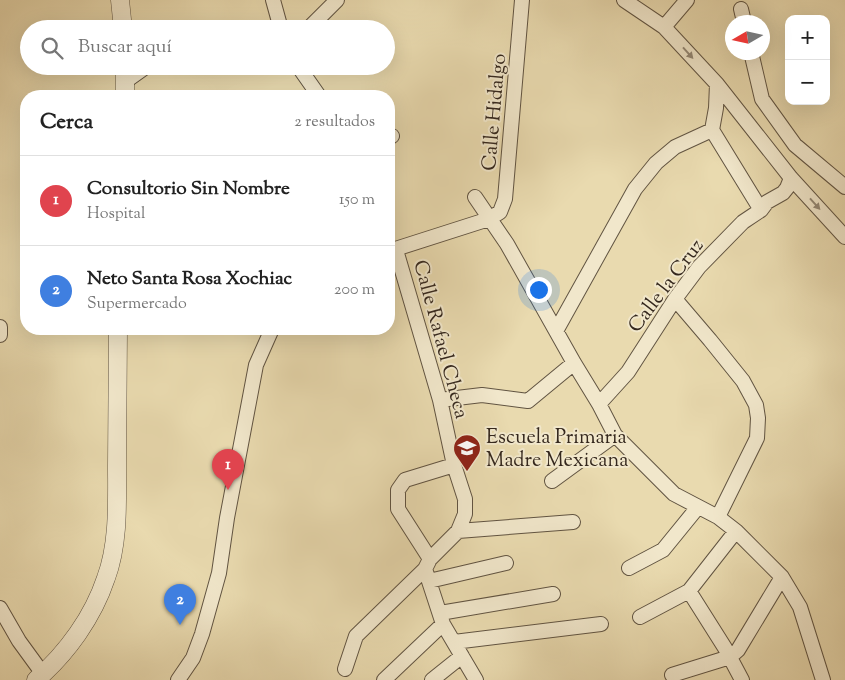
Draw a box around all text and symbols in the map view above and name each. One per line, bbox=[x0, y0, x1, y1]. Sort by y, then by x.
north arrow bbox=[725, 15, 770, 60]
map controls bbox=[785, 15, 830, 105]
button: + bbox=[785, 15, 830, 60]
search box bbox=[20, 20, 395, 75]
icon: search bbox=[38, 34, 66, 62]
text: Buscar aquí bbox=[78, 34, 172, 61]
one-way arrow bbox=[682, 47, 694, 59]
street label: Calle Hidalgo bbox=[476, 52, 515, 172]
button: − bbox=[785, 60, 830, 105]
text: Cerca bbox=[40, 108, 93, 138]
text: 2 resultados bbox=[294, 111, 375, 134]
text: Consultorio Sin Nombre bbox=[87, 176, 290, 203]
text: 1 bbox=[53, 189, 59, 212]
text: 150 m bbox=[339, 189, 375, 212]
one-way arrow bbox=[809, 198, 821, 210]
text: Hospital bbox=[87, 203, 145, 226]
street label: Calle la Cruz bbox=[622, 233, 712, 340]
street label: Calle Rafael Checa bbox=[404, 257, 475, 422]
text: Neto Santa Rosa Xochiac bbox=[87, 266, 292, 293]
your location bbox=[526, 277, 552, 303]
text: 2 bbox=[52, 279, 60, 302]
text: 200 m bbox=[334, 279, 375, 302]
text: Supermercado bbox=[87, 293, 187, 316]
place label: Escuela Primaria Madre Mexicana bbox=[486, 424, 629, 476]
school or university icon: Escuela Primaria Madre Mexicana bbox=[452, 433, 482, 472]
pin: 1 bbox=[212, 449, 244, 490]
pin: 2 bbox=[164, 584, 196, 625]

